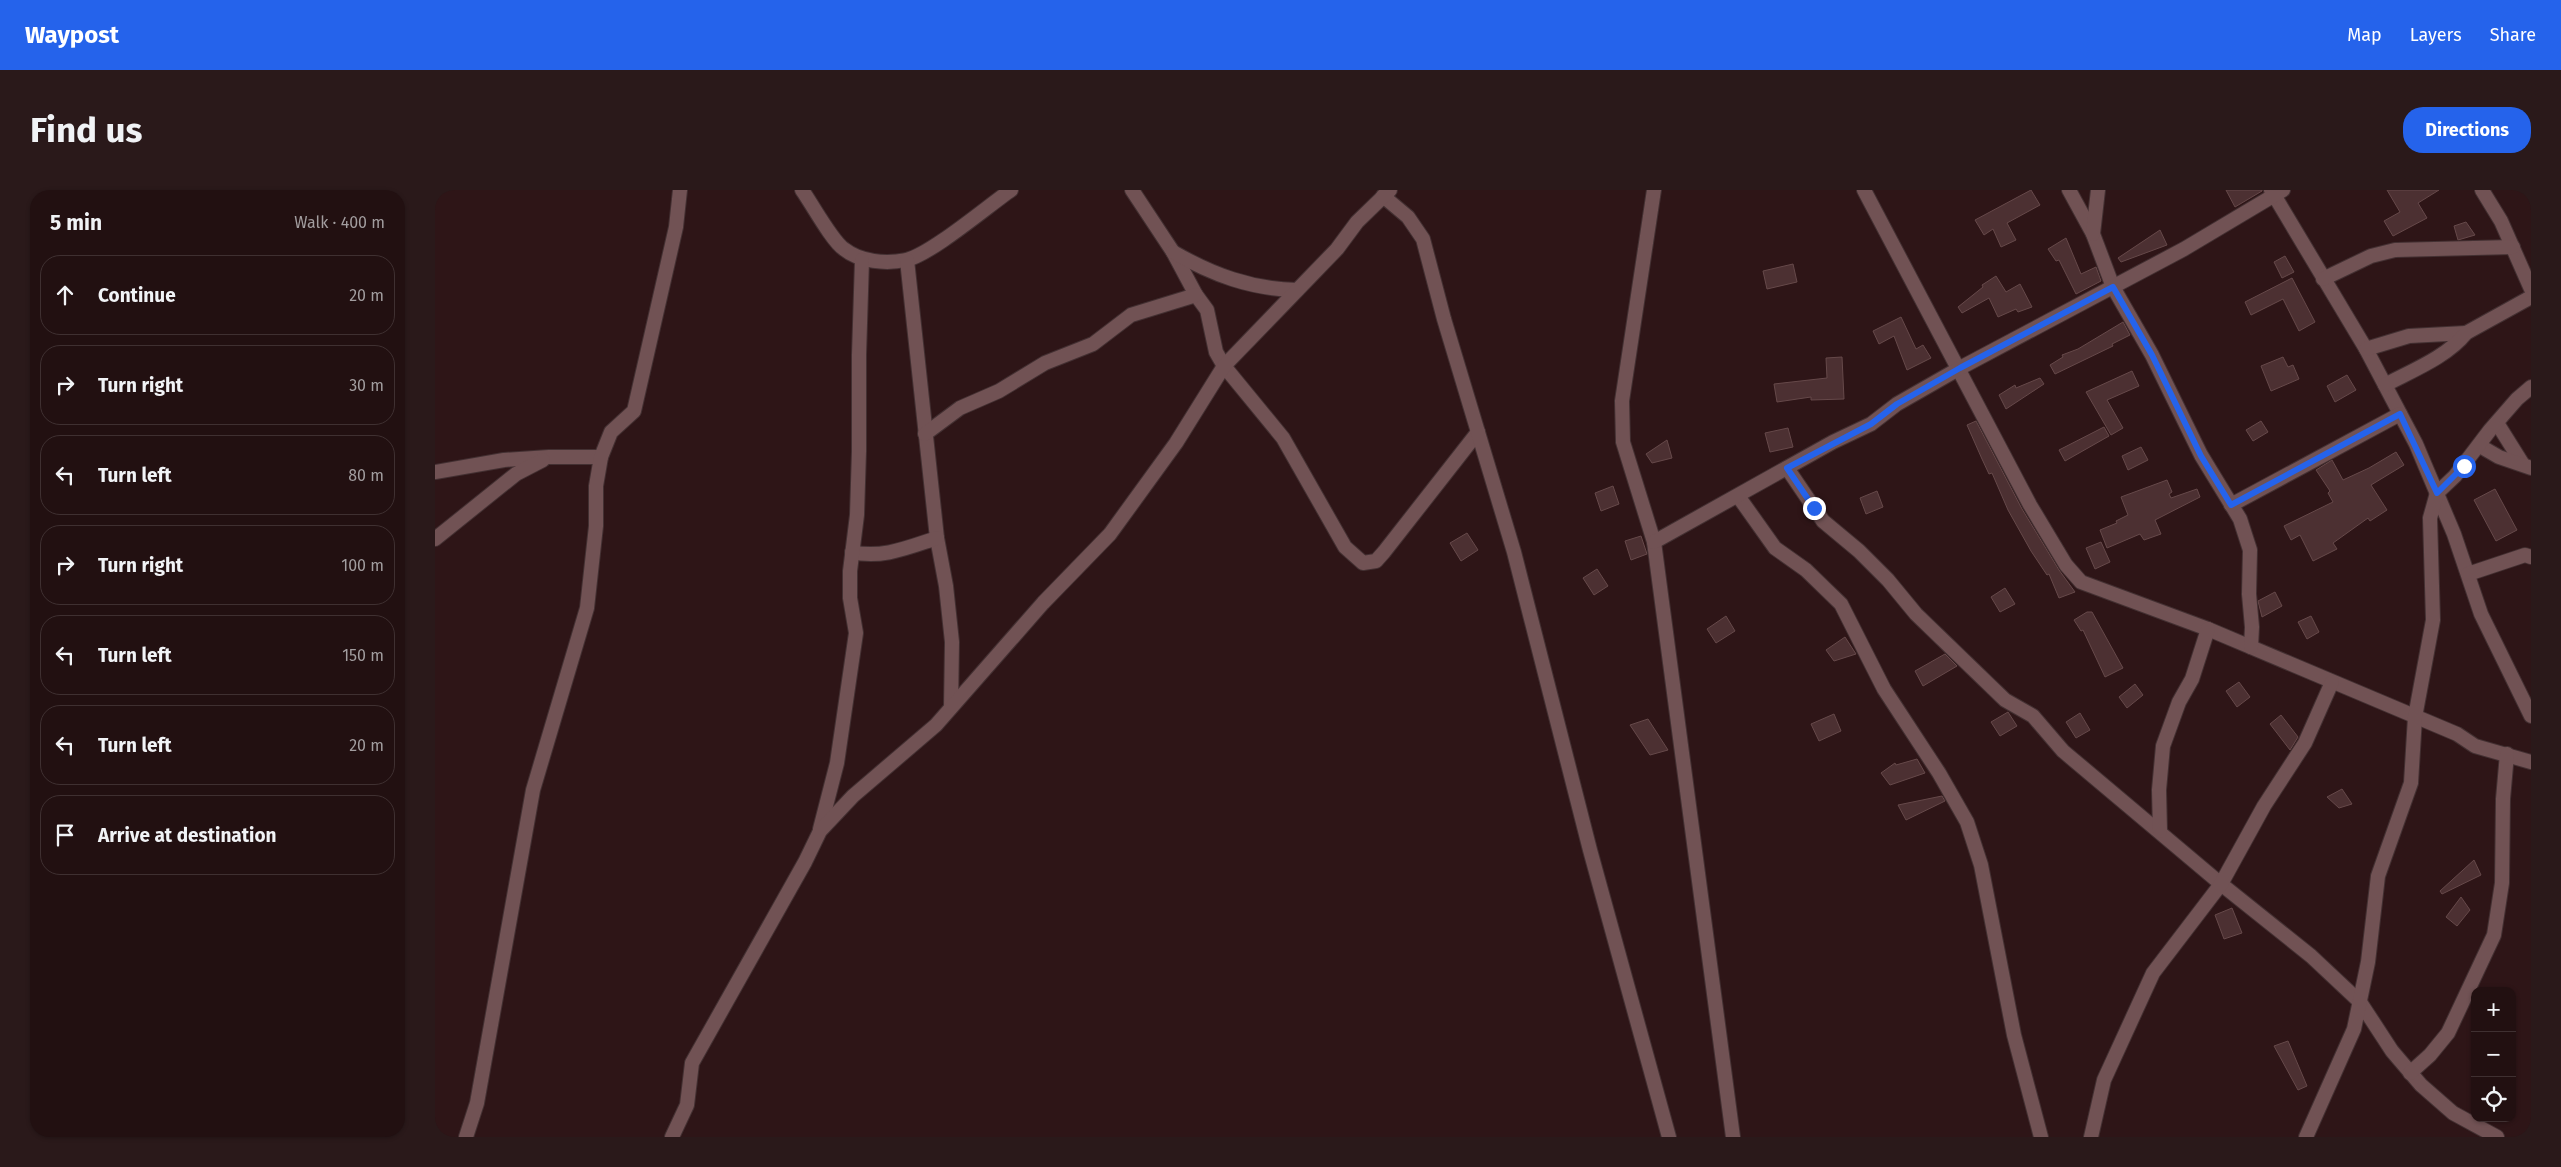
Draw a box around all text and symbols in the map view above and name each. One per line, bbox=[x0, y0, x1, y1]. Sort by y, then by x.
text: Waypost bbox=[25, 21, 119, 49]
text: Map bbox=[2347, 24, 2382, 46]
text: Layers bbox=[2410, 24, 2462, 46]
text: Share bbox=[2490, 24, 2536, 46]
button: Directions bbox=[2403, 107, 2531, 153]
text: Find us bbox=[30, 109, 142, 151]
text: 5 min bbox=[50, 210, 102, 236]
text: Walk · 400 m bbox=[294, 213, 385, 232]
icon: ahead bbox=[51, 281, 79, 309]
text: Continue bbox=[98, 284, 176, 307]
text: 20 m bbox=[349, 286, 384, 305]
icon: right bbox=[51, 371, 79, 399]
text: Turn right bbox=[98, 374, 183, 397]
text: 30 m bbox=[349, 376, 384, 395]
route start bbox=[2453, 455, 2476, 478]
icon: left bbox=[51, 461, 79, 489]
text: Turn left bbox=[98, 464, 172, 487]
text: 80 m bbox=[348, 466, 384, 485]
route end bbox=[1803, 497, 1826, 520]
icon: right bbox=[51, 551, 79, 579]
text: Turn right bbox=[98, 554, 183, 577]
text: 100 m bbox=[341, 556, 384, 575]
icon: left bbox=[51, 641, 79, 669]
text: Turn left bbox=[98, 644, 172, 667]
text: 150 m bbox=[342, 646, 384, 665]
icon: left bbox=[51, 731, 79, 759]
text: Turn left bbox=[98, 734, 172, 757]
text: 20 m bbox=[349, 736, 384, 755]
icon: arrive bbox=[51, 821, 79, 849]
text: Arrive at destination bbox=[98, 824, 277, 847]
map controls bbox=[2471, 987, 2516, 1122]
button: + bbox=[2471, 987, 2516, 1032]
button: − bbox=[2471, 1032, 2516, 1077]
button: locate bbox=[2471, 1077, 2516, 1122]

